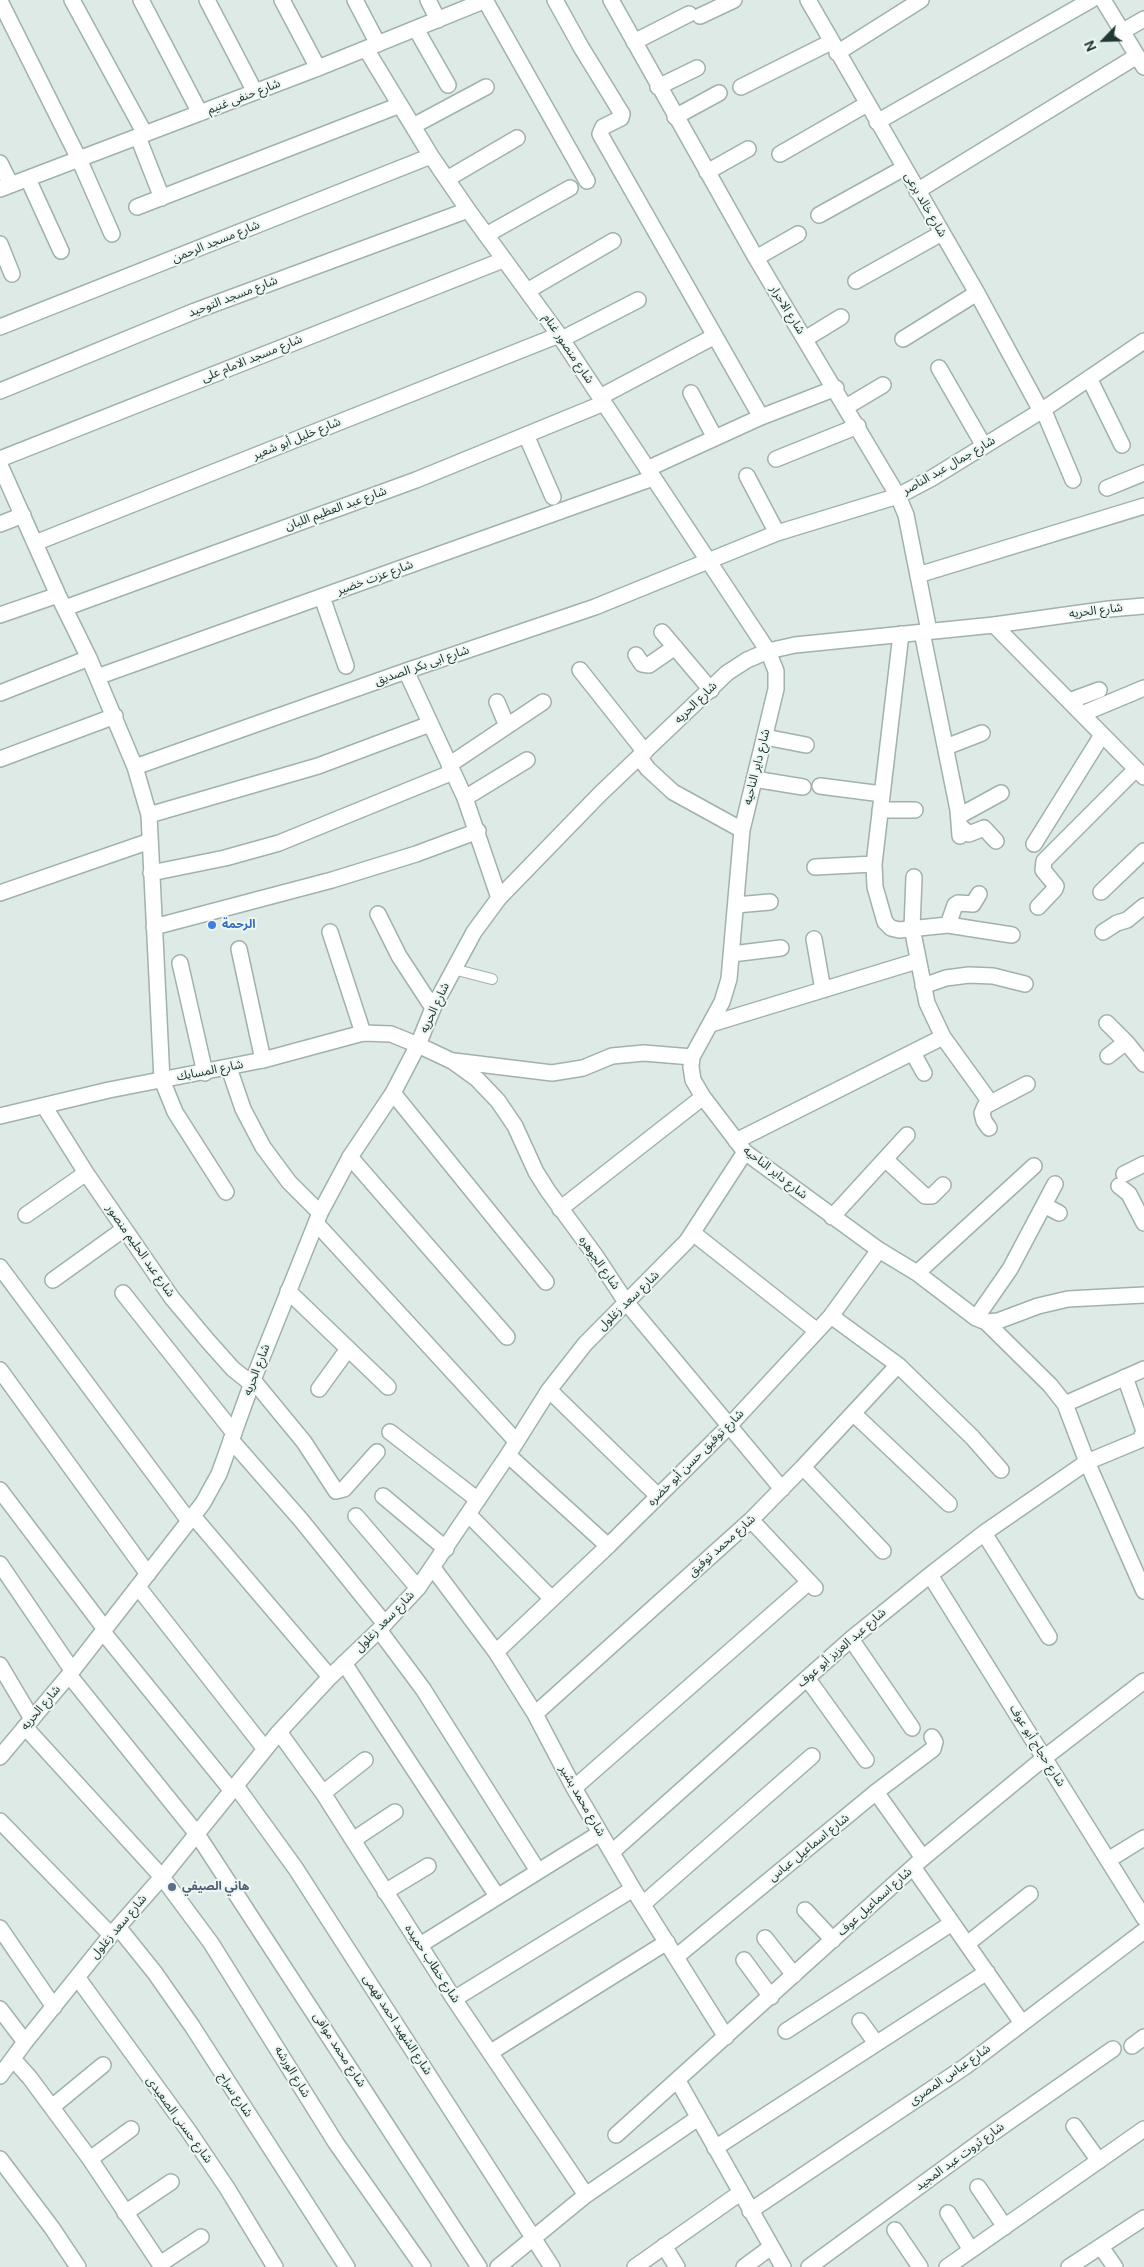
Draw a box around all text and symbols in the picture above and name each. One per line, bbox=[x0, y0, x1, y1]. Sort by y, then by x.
north arrow bbox=[1079, 15, 1129, 65]
text: N bbox=[1080, 38, 1101, 54]
street label: شارع حنفى غنيم bbox=[205, 76, 283, 118]
street label: شارع خالد برعى bbox=[901, 170, 949, 240]
street label: شارع مسجد الرحمن bbox=[170, 218, 262, 266]
street label: شارع مسجد التوحيد bbox=[186, 273, 280, 321]
street label: شارع الاحرار bbox=[766, 283, 808, 337]
street label: شارع منصور غنام bbox=[539, 311, 597, 387]
street label: شارع مسجد الامام على bbox=[200, 332, 304, 386]
street label: شارع خليل أبو شعير bbox=[251, 415, 343, 463]
street label: شارع جمال عبد الناصر bbox=[900, 434, 998, 498]
street label: شارع عبد العظيم اللبان bbox=[283, 484, 389, 534]
street label: شارع عزت خضير bbox=[335, 558, 415, 598]
street label: شارع الحريه bbox=[1068, 601, 1124, 621]
street label: شارع ابى بكر الصديق bbox=[373, 643, 471, 689]
street label: شارع الحريه bbox=[672, 679, 720, 727]
street label: شارع داير الناحيه bbox=[741, 728, 773, 806]
place label: الرحمة bbox=[222, 918, 255, 932]
marker: الرحمة bbox=[206, 919, 218, 931]
street label: شارع الحريه bbox=[417, 980, 453, 1036]
street label: شارع المسابك bbox=[176, 1057, 244, 1085]
street label: شارع داير الناحيه bbox=[740, 1143, 810, 1203]
street label: شارع عبد الحليم منصور bbox=[103, 1202, 177, 1300]
street label: شارع الجوهره bbox=[575, 1234, 623, 1292]
street label: شارع سعد زغلول bbox=[595, 1268, 663, 1334]
street label: شارع الحريه bbox=[241, 1342, 273, 1398]
street label: شارع توفيق حسن أبو خضره bbox=[645, 1407, 747, 1509]
street label: شارع محمد توفيق bbox=[685, 1512, 759, 1580]
street label: شارع سعد زغلول bbox=[352, 1588, 418, 1656]
street label: شارع عبد العزيز أبو عوف bbox=[795, 1606, 889, 1690]
street label: شارع الحريه bbox=[18, 1683, 64, 1733]
street label: شارع حجاج أبو عوف bbox=[1006, 1702, 1068, 1790]
street label: شارع محمد بشير bbox=[556, 1763, 608, 1839]
street label: شارع اسماعيل عباس bbox=[766, 1811, 852, 1885]
street label: شارع اسماعيل عوف bbox=[835, 1865, 915, 1939]
place label: هاني الصيفي bbox=[182, 1880, 249, 1894]
marker: هاني الصيفي bbox=[166, 1881, 178, 1893]
street label: شارع سعد زغلول bbox=[88, 1892, 150, 1962]
street label: شارع خطاب حميده bbox=[401, 1922, 463, 2006]
street label: شارع الشهيد احمد فهمى bbox=[359, 1972, 435, 2078]
street label: شارع محمد موافى bbox=[310, 2010, 368, 2090]
street label: شارع عباس المصرى bbox=[907, 2042, 993, 2108]
street label: شارع الورشه bbox=[271, 2044, 313, 2100]
street label: شارع سراج bbox=[215, 2070, 255, 2120]
street label: شارع حسنى الصعيدى bbox=[143, 2074, 215, 2166]
street label: شارع ثروت عبد المجيد bbox=[913, 2120, 1007, 2194]

